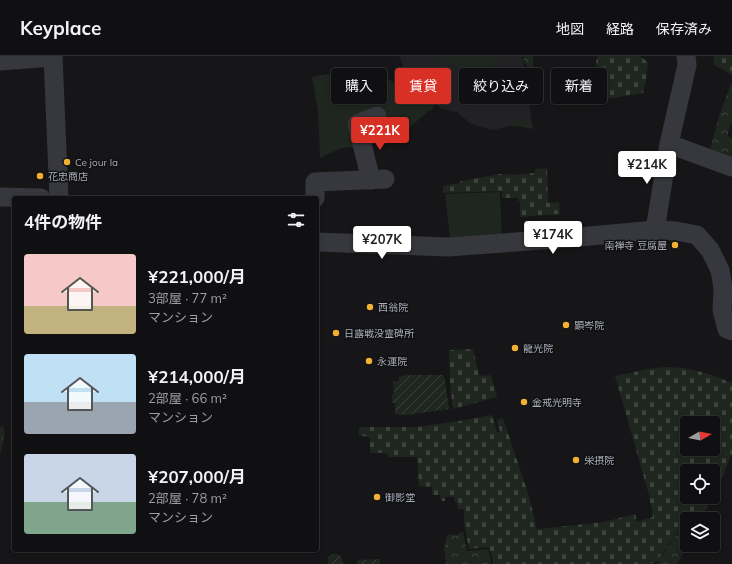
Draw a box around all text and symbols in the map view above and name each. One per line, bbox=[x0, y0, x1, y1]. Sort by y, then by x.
text: Keyplace bbox=[20, 16, 101, 40]
text: 地図 bbox=[556, 20, 584, 38]
text: 経路 bbox=[606, 20, 634, 38]
text: 保存済み bbox=[656, 20, 712, 38]
chip: 購入 bbox=[331, 68, 387, 104]
chip: 賃貸 bbox=[395, 68, 451, 104]
chip: 絞り込み bbox=[459, 68, 543, 104]
chip: 新着 bbox=[551, 68, 607, 104]
pin: ¥221K bbox=[352, 117, 408, 151]
text: ¥221K bbox=[360, 122, 400, 138]
pin: ¥214K bbox=[619, 151, 675, 185]
place label: Ce jour la bbox=[75, 156, 118, 169]
text: ¥214K bbox=[627, 156, 667, 172]
marker: Ce jour la bbox=[62, 157, 72, 167]
place label: 花忠商店 bbox=[48, 170, 88, 183]
marker: 花忠商店 bbox=[35, 171, 45, 181]
icon: filters bbox=[285, 209, 307, 231]
text: 4件の物件 bbox=[24, 211, 102, 232]
pin: ¥174K bbox=[525, 221, 581, 255]
pin: ¥207K bbox=[354, 226, 410, 260]
text: ¥174K bbox=[533, 226, 573, 242]
text: ¥207K bbox=[362, 231, 402, 247]
place label: 南禅寺 豆腐屋 bbox=[604, 239, 667, 252]
marker: 南禅寺 豆腐屋 bbox=[670, 240, 680, 250]
text: ¥221,000/月 bbox=[148, 266, 246, 287]
icon: home bbox=[56, 270, 104, 318]
text: 3部屋 · 77 m² bbox=[148, 290, 227, 306]
place label: 西翁院 bbox=[378, 301, 408, 314]
marker: 西翁院 bbox=[365, 302, 375, 312]
text: マンション bbox=[148, 309, 213, 325]
place label: 顕岑院 bbox=[574, 319, 604, 332]
marker: 顕岑院 bbox=[561, 320, 571, 330]
place label: 日露戦没霊碑所 bbox=[344, 327, 414, 340]
marker: 日露戦没霊碑所 bbox=[331, 328, 341, 338]
place label: 龍光院 bbox=[523, 342, 553, 355]
marker: 龍光院 bbox=[510, 343, 520, 353]
place label: 永運院 bbox=[377, 355, 407, 368]
marker: 永運院 bbox=[364, 356, 374, 366]
text: ¥214,000/月 bbox=[148, 366, 246, 387]
icon: home bbox=[56, 370, 104, 418]
text: 2部屋 · 66 m² bbox=[148, 390, 227, 406]
place label: 金戒光明寺 bbox=[532, 396, 582, 409]
marker: 金戒光明寺 bbox=[519, 397, 529, 407]
text: マンション bbox=[148, 409, 213, 425]
north arrow bbox=[680, 416, 720, 456]
map controls bbox=[680, 416, 720, 552]
place label: 栄摂院 bbox=[584, 454, 614, 467]
marker: 栄摂院 bbox=[571, 455, 581, 465]
button: locate bbox=[680, 464, 720, 504]
text: ¥207,000/月 bbox=[148, 466, 246, 487]
icon: home bbox=[56, 470, 104, 518]
text: 2部屋 · 78 m² bbox=[148, 490, 227, 506]
place label: 御影堂 bbox=[385, 491, 415, 504]
marker: 御影堂 bbox=[372, 492, 382, 502]
text: マンション bbox=[148, 509, 213, 525]
button: layers bbox=[680, 512, 720, 552]

